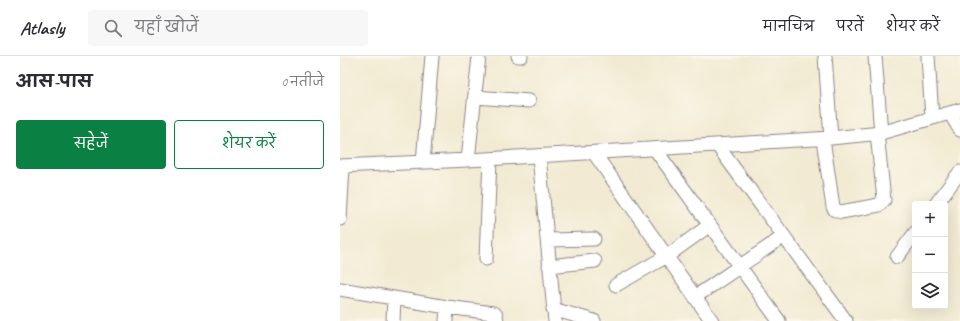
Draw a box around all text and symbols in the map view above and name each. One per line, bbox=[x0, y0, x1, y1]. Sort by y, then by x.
search box bbox=[88, 10, 368, 46]
text: Atlasly bbox=[20, 16, 64, 40]
icon: search bbox=[102, 17, 124, 39]
text: यहाँ खोजें bbox=[134, 18, 199, 37]
text: मानचित्र bbox=[763, 18, 814, 35]
text: परतें bbox=[836, 18, 864, 35]
text: शेयर करें bbox=[886, 18, 940, 35]
text: आस-पास bbox=[16, 71, 92, 92]
text: 0 नतीजे bbox=[281, 74, 324, 90]
button: सहेजें bbox=[16, 120, 166, 169]
button: शेयर करें bbox=[174, 120, 324, 169]
map controls bbox=[912, 201, 948, 309]
button: + bbox=[912, 201, 948, 237]
button: − bbox=[912, 237, 948, 273]
button: layers bbox=[912, 273, 948, 309]

